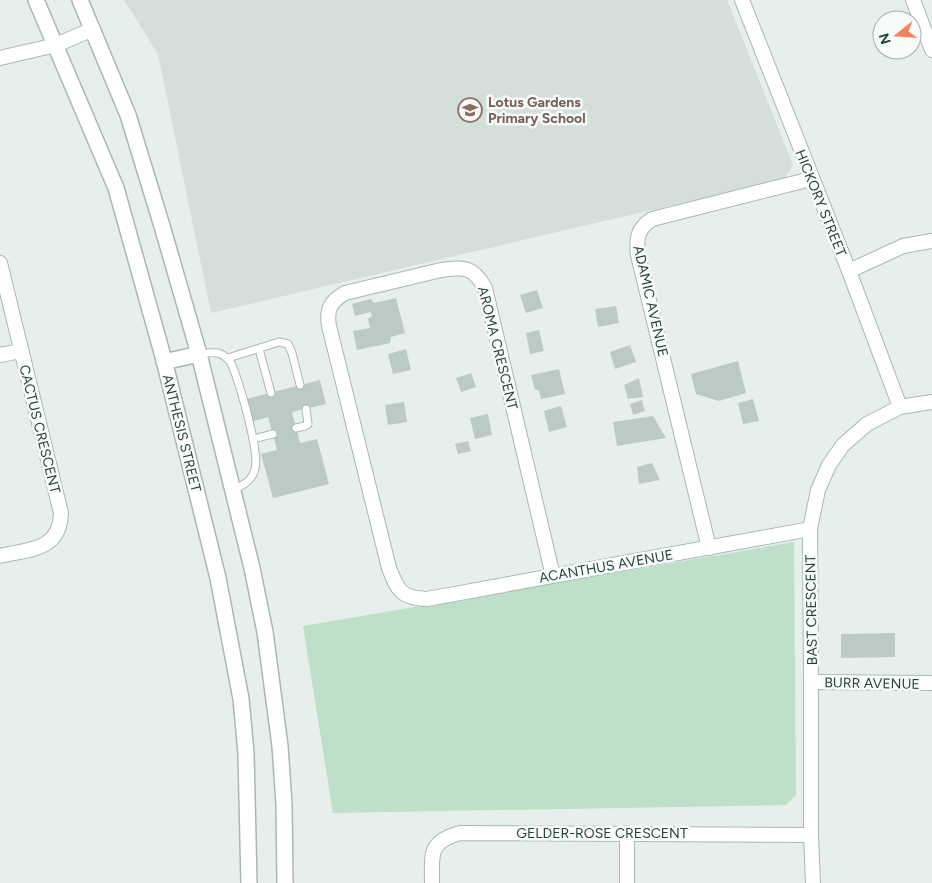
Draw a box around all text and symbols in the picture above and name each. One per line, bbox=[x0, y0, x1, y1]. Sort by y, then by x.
north arrow bbox=[872, 10, 922, 60]
text: N bbox=[875, 31, 895, 46]
place label: Lotus Gardens Primary School bbox=[488, 94, 586, 127]
school or university icon: Lotus Gardens Primary School bbox=[457, 97, 483, 123]
street label: HICKORY STREET bbox=[791, 147, 850, 259]
street label: ADAMIC AVENUE bbox=[629, 244, 672, 358]
street label: AROMA CRESCENT bbox=[474, 285, 521, 412]
street label: CACTUS CRESCENT bbox=[15, 363, 64, 495]
street label: ANTHESIS STREET bbox=[159, 373, 204, 494]
street label: ACANTHUS AVENUE bbox=[538, 546, 674, 587]
street label: BAST CRESCENT bbox=[802, 554, 821, 665]
street label: BURR AVENUE bbox=[824, 674, 920, 693]
street label: GELDER-ROSE CRESCENT bbox=[516, 825, 688, 842]

